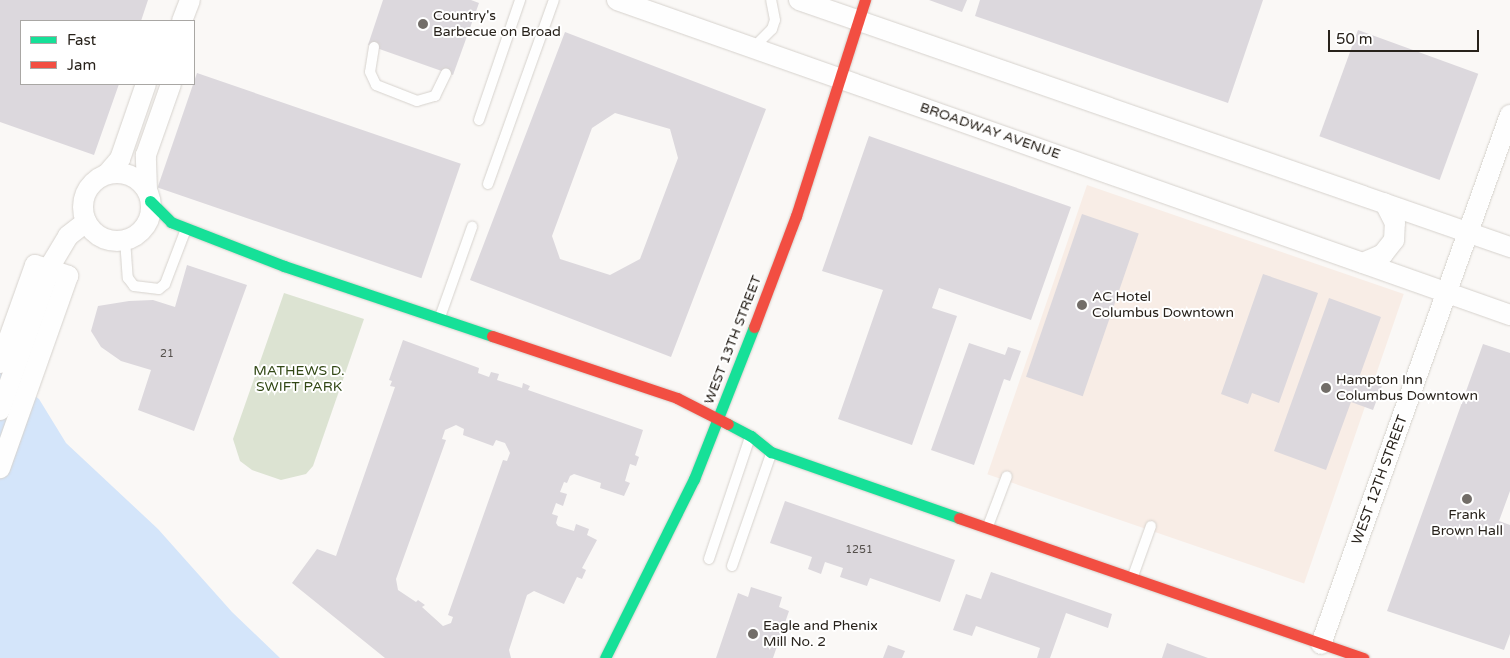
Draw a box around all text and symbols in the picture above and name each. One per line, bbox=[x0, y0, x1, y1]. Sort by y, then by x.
place label: Country's Barbecue on Broad bbox=[433, 8, 561, 40]
marker: Country's Barbecue on Broad bbox=[417, 18, 429, 30]
legend bbox=[20, 20, 195, 85]
scale bar bbox=[1330, 20, 1481, 52]
text: 50 m bbox=[1336, 30, 1373, 48]
text: Fast bbox=[67, 31, 96, 49]
text: Jam bbox=[67, 56, 96, 74]
street label: BROADWAY AVENUE bbox=[918, 99, 1062, 163]
street label: WEST 13TH STREET bbox=[701, 273, 765, 407]
place label: AC Hotel Columbus Downtown bbox=[1092, 289, 1234, 322]
marker: AC Hotel Columbus Downtown bbox=[1076, 299, 1088, 311]
house number: 21 bbox=[160, 347, 174, 361]
park label: MATHEWS D. SWIFT PARK bbox=[253, 363, 345, 396]
place label: Hampton Inn Columbus Downtown bbox=[1336, 372, 1478, 404]
marker: Hampton Inn Columbus Downtown bbox=[1320, 382, 1332, 394]
street label: WEST 12TH STREET bbox=[1349, 413, 1411, 547]
marker: Frank Brown Hall bbox=[1461, 493, 1473, 505]
place label: Frank Brown Hall bbox=[1431, 507, 1503, 540]
house number: 1251 bbox=[845, 543, 873, 557]
place label: Eagle and Phenix Mill No. 2 bbox=[763, 618, 878, 650]
marker: Eagle and Phenix Mill No. 2 bbox=[747, 628, 759, 640]

